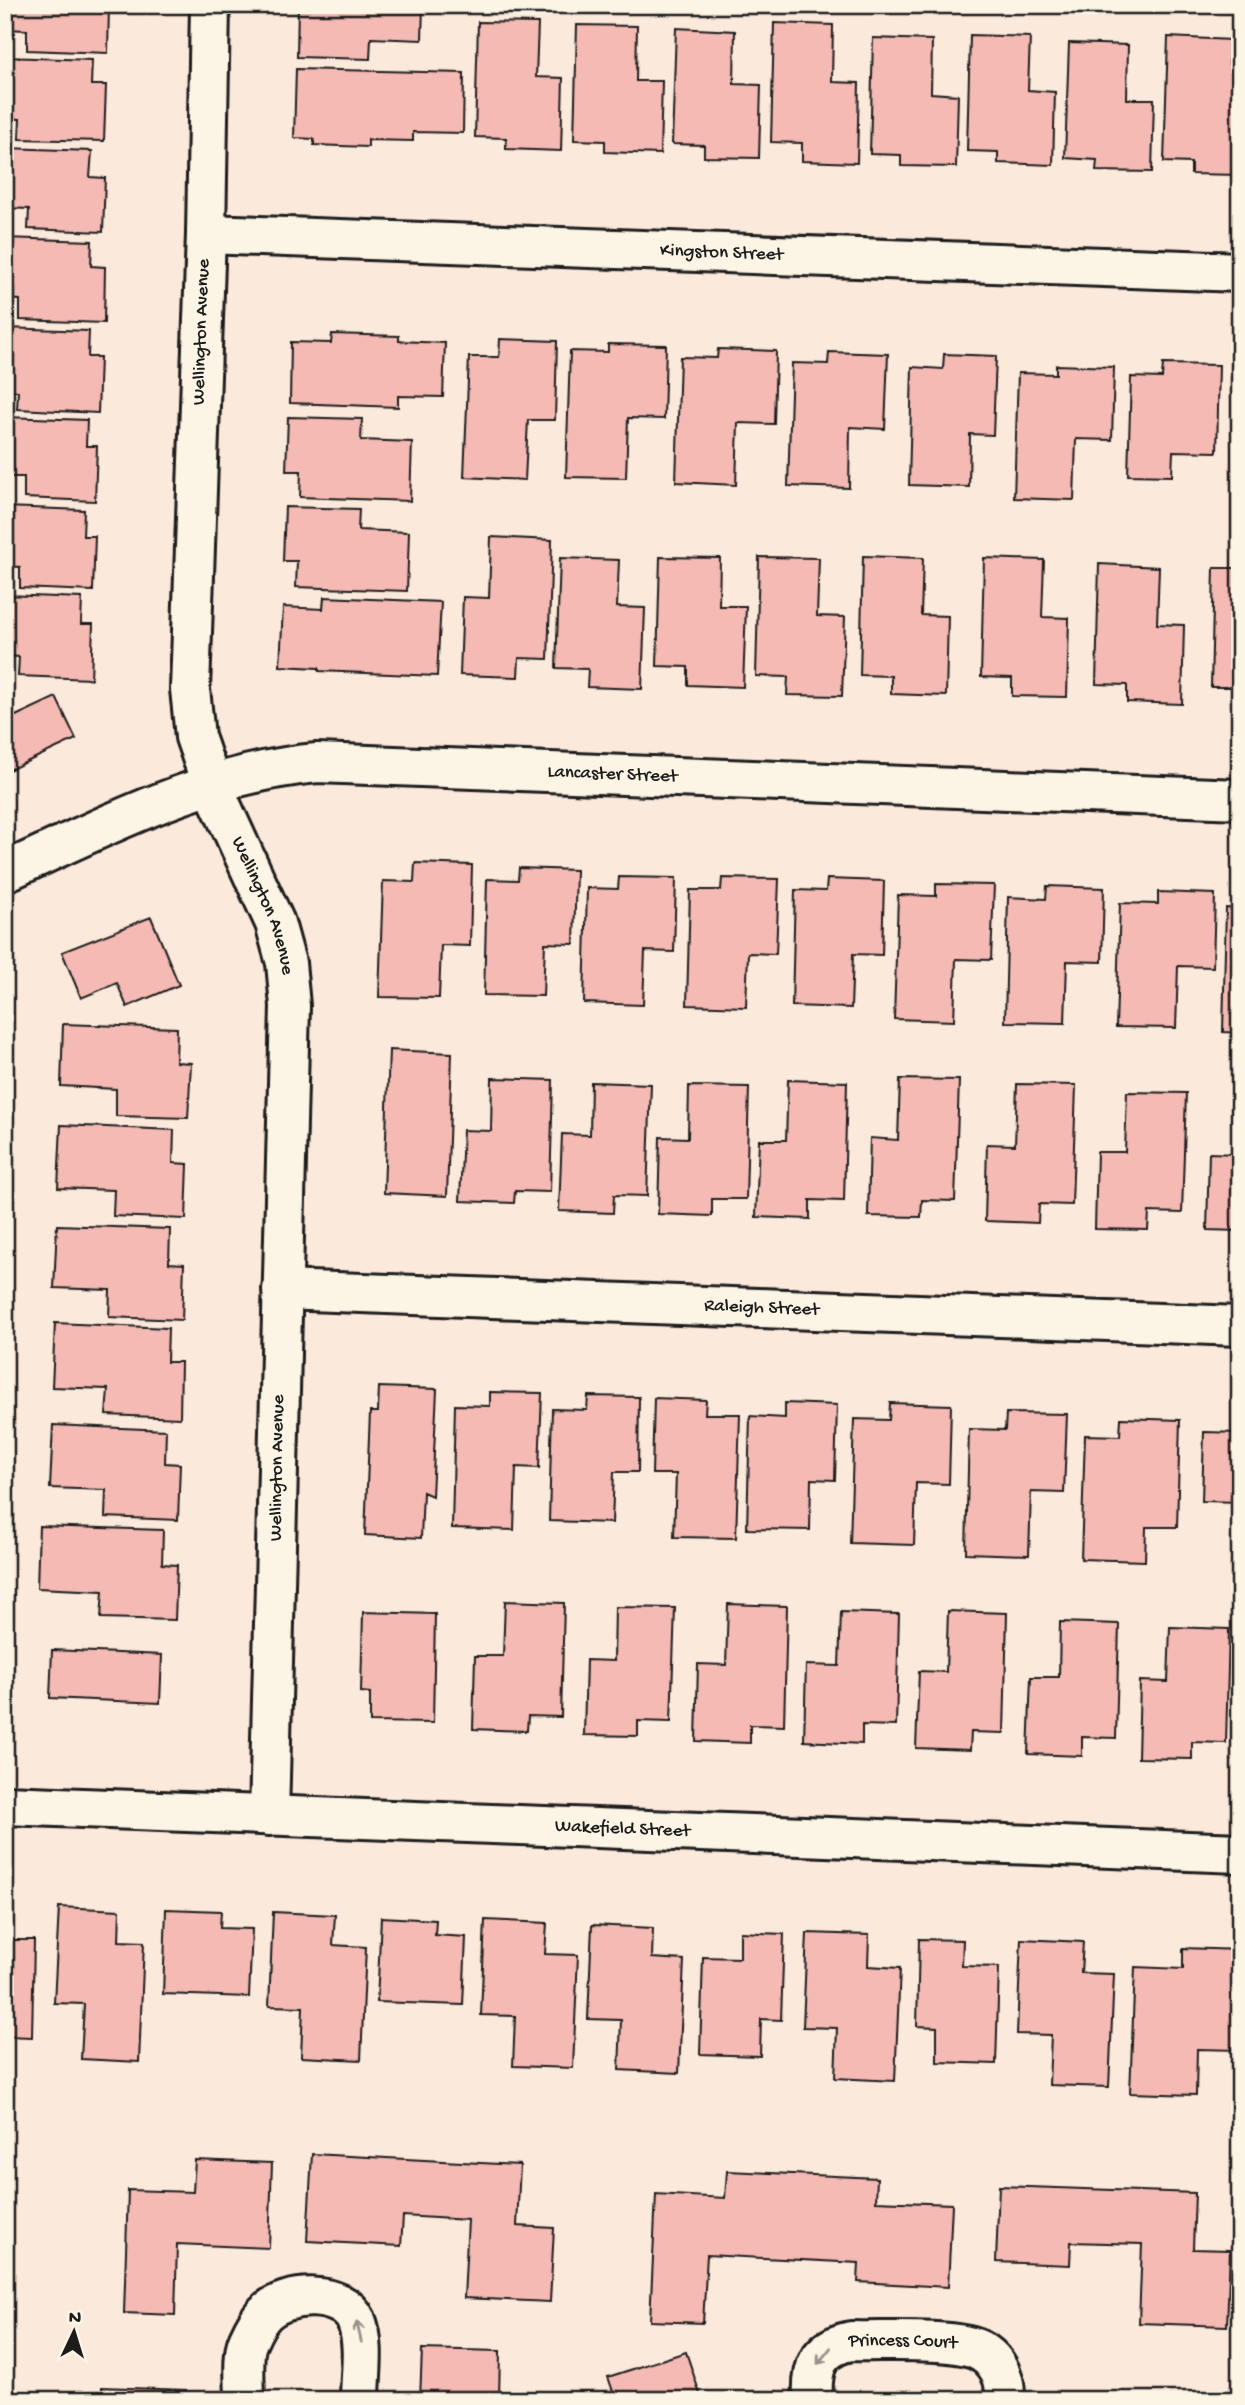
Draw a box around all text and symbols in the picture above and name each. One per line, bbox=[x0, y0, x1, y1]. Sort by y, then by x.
street label: Kingston Street bbox=[660, 239, 786, 267]
street label: Wellington Avenue bbox=[188, 258, 216, 406]
street label: Lancaster Street bbox=[547, 760, 680, 789]
street label: Wellington Avenue bbox=[226, 833, 299, 976]
street label: Raleigh Street bbox=[704, 1294, 822, 1322]
street label: Wellington Avenue bbox=[265, 1394, 291, 1541]
street label: Wakefield Street bbox=[554, 1815, 693, 1843]
north arrow bbox=[38, 2296, 108, 2366]
text: N bbox=[68, 2307, 82, 2330]
one-way arrow bbox=[351, 2321, 365, 2344]
street label: Princess Court bbox=[847, 2329, 961, 2356]
one-way arrow bbox=[817, 2346, 832, 2364]

